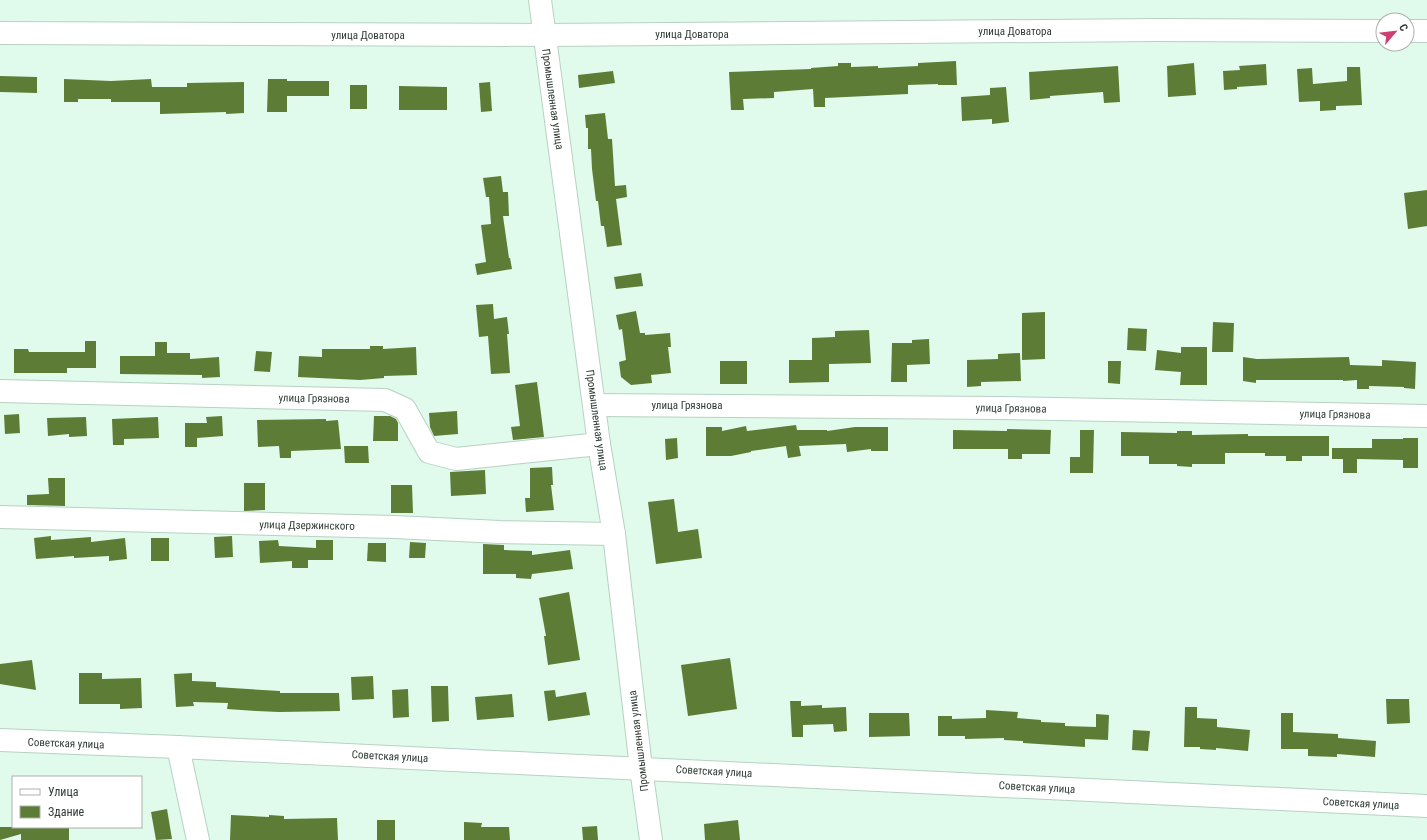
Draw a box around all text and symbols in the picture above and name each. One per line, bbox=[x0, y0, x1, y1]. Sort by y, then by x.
north arrow bbox=[1375, 12, 1415, 52]
text: С bbox=[1396, 22, 1411, 33]
street label: улица Доватора bbox=[978, 25, 1052, 38]
street label: улица Доватора bbox=[655, 28, 729, 41]
street label: улица Доватора bbox=[331, 29, 405, 42]
street label: Промышленная улица bbox=[539, 48, 566, 150]
street label: Промышленная улица bbox=[583, 369, 610, 471]
street label: улица Грязнова bbox=[278, 391, 350, 406]
street label: улица Грязнова bbox=[652, 399, 722, 412]
street label: улица Грязнова bbox=[975, 401, 1047, 416]
street label: улица Грязнова bbox=[1299, 407, 1371, 422]
street label: улица Дзержинского bbox=[259, 518, 355, 533]
street label: Промышленная улица bbox=[626, 690, 651, 792]
street label: Советская улица bbox=[27, 736, 105, 751]
street label: Советская улица bbox=[351, 748, 429, 765]
street label: Советская улица bbox=[675, 763, 753, 780]
legend bbox=[12, 776, 142, 828]
street label: Советская улица bbox=[998, 779, 1076, 796]
text: Улица bbox=[48, 785, 79, 799]
street label: Советская улица bbox=[1322, 795, 1400, 812]
text: Здание bbox=[48, 805, 85, 819]

